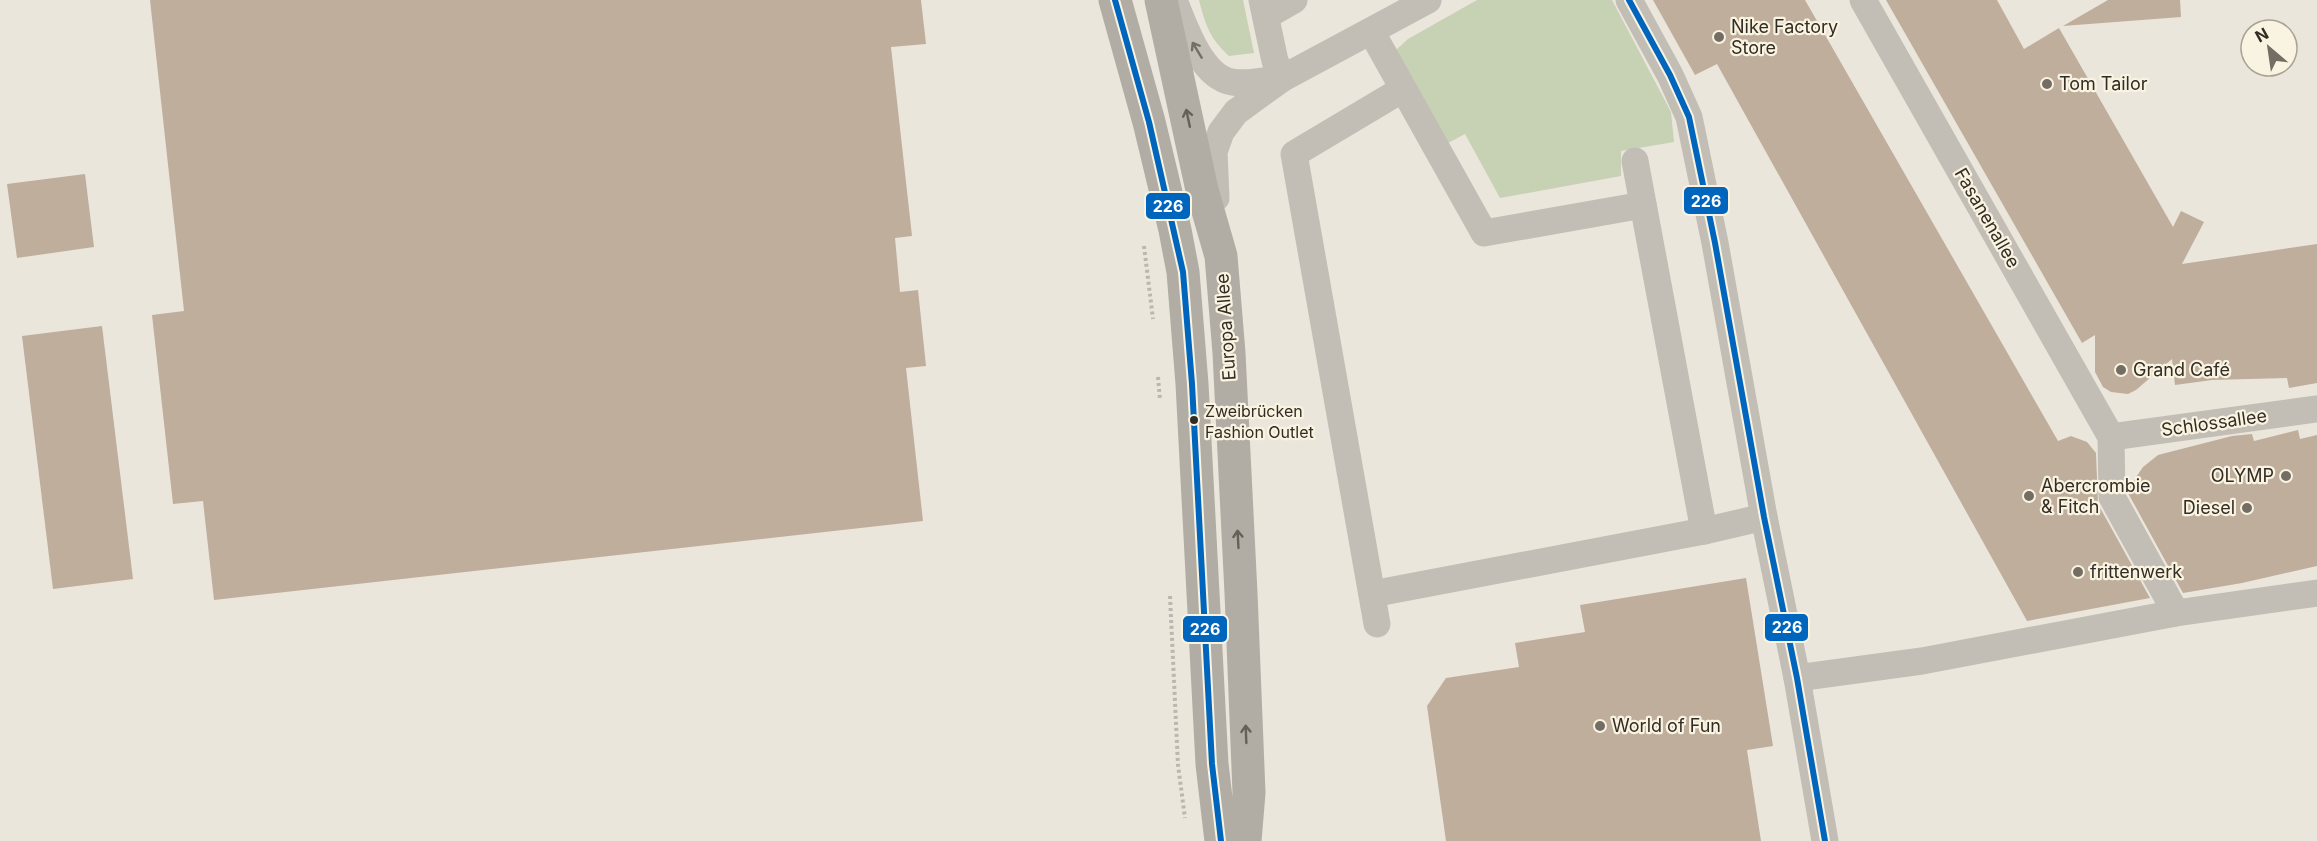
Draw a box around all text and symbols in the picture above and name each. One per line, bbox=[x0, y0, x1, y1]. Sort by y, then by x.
place label: Nike Factory Store bbox=[1731, 16, 1838, 58]
north arrow bbox=[2239, 18, 2299, 78]
text: N bbox=[2252, 23, 2272, 47]
marker: Nike Factory Store bbox=[1712, 30, 1726, 44]
one-way arrow bbox=[1190, 42, 1202, 59]
place label: Tom Tailor bbox=[2059, 73, 2148, 94]
marker: Tom Tailor bbox=[2040, 77, 2054, 91]
one-way arrow bbox=[1182, 109, 1193, 128]
street label: Fasanenallee bbox=[1950, 164, 2024, 271]
line badge: 226 bbox=[1683, 186, 1729, 215]
text: 226 bbox=[1691, 191, 1721, 211]
line badge: 226 bbox=[1145, 192, 1191, 220]
text: 226 bbox=[1153, 196, 1183, 216]
street label: Europa Allee bbox=[1211, 273, 1240, 381]
place label: Grand Café bbox=[2133, 359, 2230, 380]
marker: Grand Café bbox=[2114, 363, 2128, 377]
place label: Zweibrücken Fashion Outlet bbox=[1205, 401, 1314, 442]
street label: Schlossallee bbox=[2160, 405, 2268, 440]
marker: Zweibrücken Fashion Outlet bbox=[1188, 414, 1200, 426]
place label: OLYMP bbox=[2211, 465, 2274, 486]
marker: OLYMP bbox=[2279, 469, 2293, 483]
place label: Abercrombie & Fitch bbox=[2041, 475, 2151, 517]
marker: Abercrombie & Fitch bbox=[2022, 489, 2036, 503]
place label: Diesel bbox=[2183, 497, 2235, 518]
marker: Diesel bbox=[2240, 501, 2254, 515]
one-way arrow bbox=[1232, 530, 1243, 550]
place label: frittenwerk bbox=[2090, 561, 2182, 582]
marker: frittenwerk bbox=[2071, 565, 2085, 579]
line badge: 226 bbox=[1764, 613, 1809, 642]
line badge: 226 bbox=[1182, 615, 1228, 643]
text: 226 bbox=[1772, 617, 1802, 637]
text: 226 bbox=[1190, 619, 1220, 639]
place label: World of Fun bbox=[1612, 715, 1721, 736]
marker: World of Fun bbox=[1593, 719, 1607, 733]
one-way arrow bbox=[1241, 725, 1252, 745]

